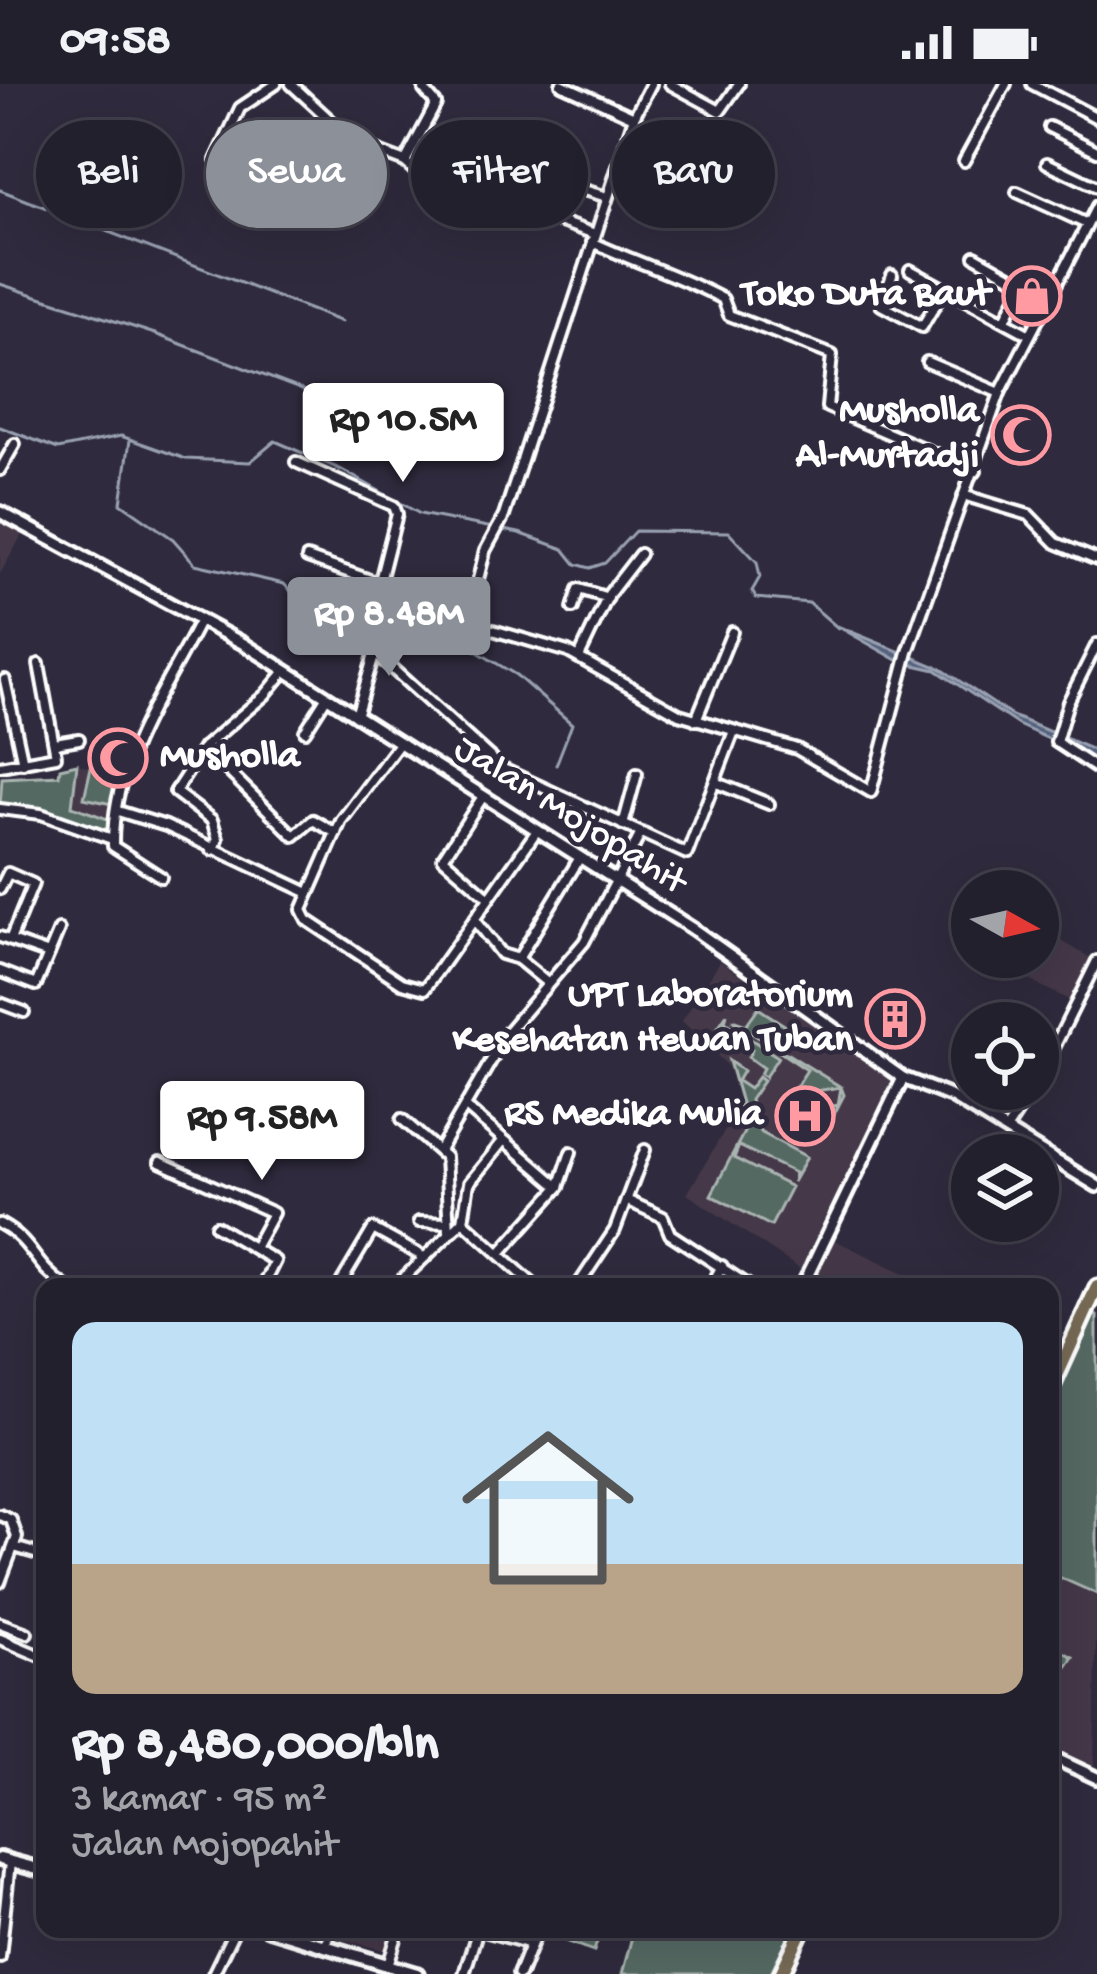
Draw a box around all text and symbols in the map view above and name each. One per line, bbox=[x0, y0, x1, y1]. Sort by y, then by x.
text: 09:58 bbox=[60, 16, 171, 69]
chip: Beli bbox=[36, 120, 182, 228]
chip: Sewa bbox=[206, 120, 387, 228]
chip: Filter bbox=[411, 120, 588, 228]
chip: Baru bbox=[612, 120, 775, 228]
shop icon: Toko Duta Baut bbox=[1001, 265, 1063, 327]
place label: Toko Duta Baut bbox=[739, 273, 994, 319]
pin: Rp 10.5M bbox=[279, 383, 527, 485]
place label: Musholla Al-Murtadji bbox=[795, 390, 981, 481]
text: Rp 10.5M bbox=[330, 399, 476, 445]
mosque icon: Musholla Al-Murtadji bbox=[990, 404, 1052, 466]
pin: Rp 8.48M bbox=[265, 577, 513, 679]
text: Rp 8.48M bbox=[314, 593, 464, 639]
mosque icon: Musholla bbox=[87, 727, 149, 789]
street label: Jalan Mojopahit bbox=[444, 727, 696, 908]
place label: Musholla bbox=[160, 735, 302, 781]
north arrow bbox=[951, 870, 1059, 978]
map controls bbox=[951, 870, 1059, 1242]
place label: UPT Laboratorium Kesehatan Hewan Tuban bbox=[452, 974, 853, 1065]
building icon: UPT Laboratorium Kesehatan Hewan Tuban bbox=[864, 988, 926, 1050]
button: locate bbox=[951, 1002, 1059, 1110]
pin: Rp 9.58M bbox=[138, 1081, 386, 1183]
hospital icon: RS Medika Mulia bbox=[774, 1085, 836, 1147]
place label: RS Medika Mulia bbox=[504, 1093, 765, 1139]
text: Rp 9.58M bbox=[187, 1097, 337, 1143]
button: layers bbox=[951, 1134, 1059, 1242]
icon: home bbox=[440, 1400, 656, 1616]
text: Rp 8,480,000/bln bbox=[72, 1718, 438, 1778]
text: 3 kamar · 95 m² bbox=[72, 1778, 327, 1824]
text: Jalan Mojopahit bbox=[72, 1824, 337, 1870]

